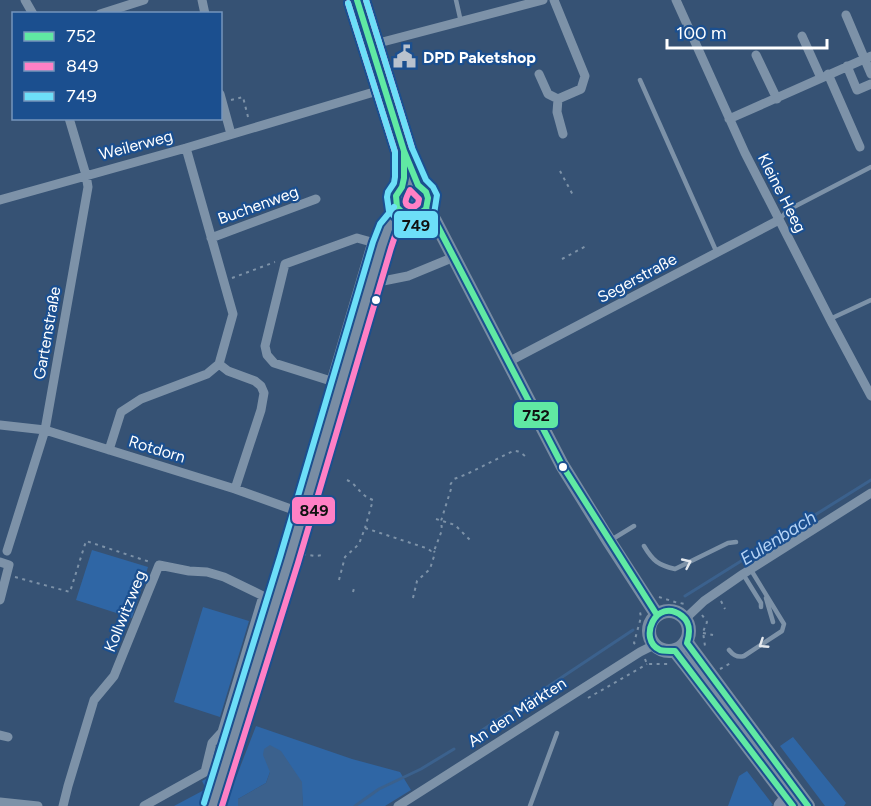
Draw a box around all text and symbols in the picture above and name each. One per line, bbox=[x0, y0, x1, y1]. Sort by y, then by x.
legend bbox=[12, 12, 222, 120]
scale bar bbox=[667, 12, 828, 50]
text: 100 m bbox=[676, 22, 726, 44]
text: 752 bbox=[66, 25, 96, 47]
public building icon: DPD Paketshop bbox=[392, 44, 418, 70]
place label: DPD Paketshop bbox=[423, 48, 536, 67]
text: 849 bbox=[66, 55, 98, 77]
text: 749 bbox=[66, 85, 97, 107]
street label: Weilerweg bbox=[97, 126, 175, 164]
street label: Kleine Heeg bbox=[754, 150, 810, 236]
street label: Buchenweg bbox=[215, 182, 301, 228]
line badge: 749 bbox=[393, 210, 439, 239]
text: 749 bbox=[402, 216, 430, 235]
street label: Segerstraße bbox=[594, 249, 680, 307]
street label: Gartenstraße bbox=[29, 285, 65, 381]
unlabelled marker bbox=[370, 294, 382, 306]
line badge: 752 bbox=[513, 401, 559, 429]
text: 752 bbox=[522, 406, 550, 425]
street label: Rotdorn bbox=[126, 431, 188, 467]
unlabelled marker bbox=[557, 461, 569, 473]
line badge: 849 bbox=[291, 496, 336, 525]
text: 849 bbox=[299, 501, 329, 520]
water label: Eulenbach bbox=[736, 506, 820, 570]
one-way arrow bbox=[681, 559, 692, 571]
street label: Kollwitzweg bbox=[100, 567, 150, 655]
one-way arrow bbox=[759, 637, 770, 648]
street label: An den Märkten bbox=[464, 673, 570, 751]

